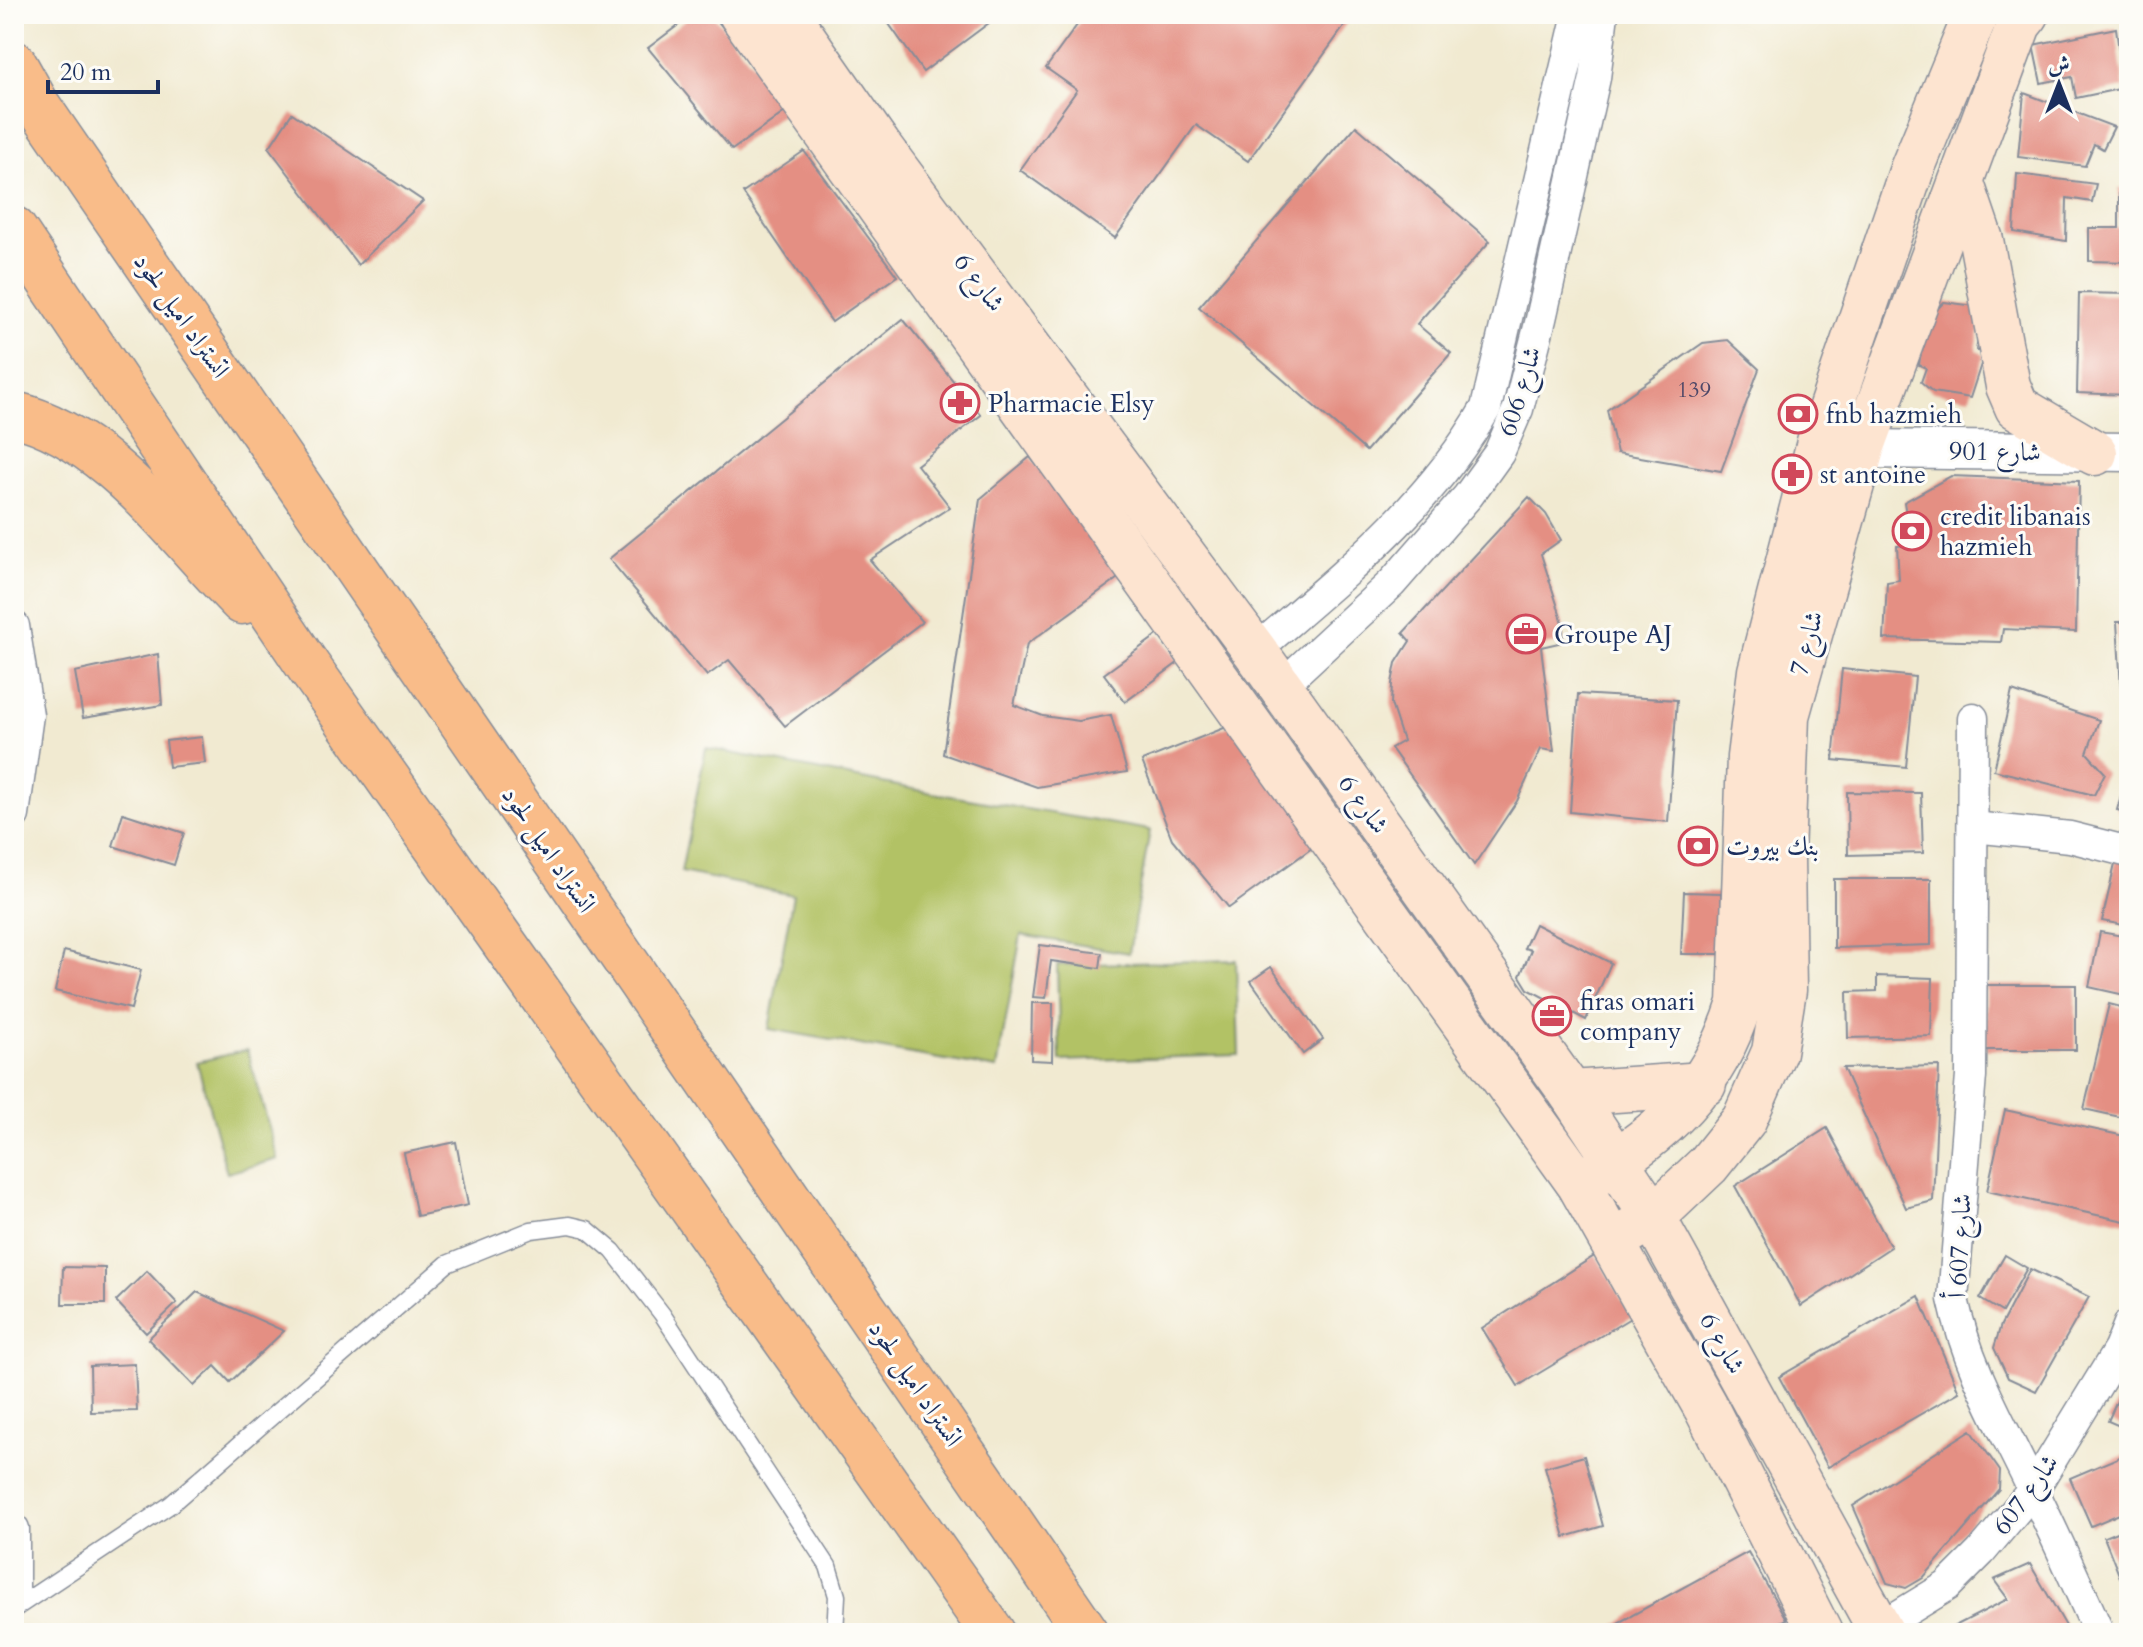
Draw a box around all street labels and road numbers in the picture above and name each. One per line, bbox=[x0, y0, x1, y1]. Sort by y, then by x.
street label: اتستراد اميل لحود bbox=[125, 246, 238, 385]
street label: شارع 6 bbox=[943, 246, 1013, 321]
street label: شارع 606 bbox=[1489, 342, 1553, 441]
street label: شارع 901 bbox=[1949, 433, 2041, 474]
street label: شارع 7 bbox=[1781, 607, 1836, 680]
street label: شارع 6 bbox=[1327, 768, 1397, 843]
street label: اتستراد اميل لحود bbox=[493, 779, 604, 919]
street label: شارع 607 أ bbox=[1939, 1193, 1984, 1300]
street label: شارع 6 bbox=[1688, 1306, 1754, 1382]
street label: اتستراد اميل لحود bbox=[860, 1313, 971, 1453]
street label: شارع 607 bbox=[1984, 1447, 2070, 1544]

